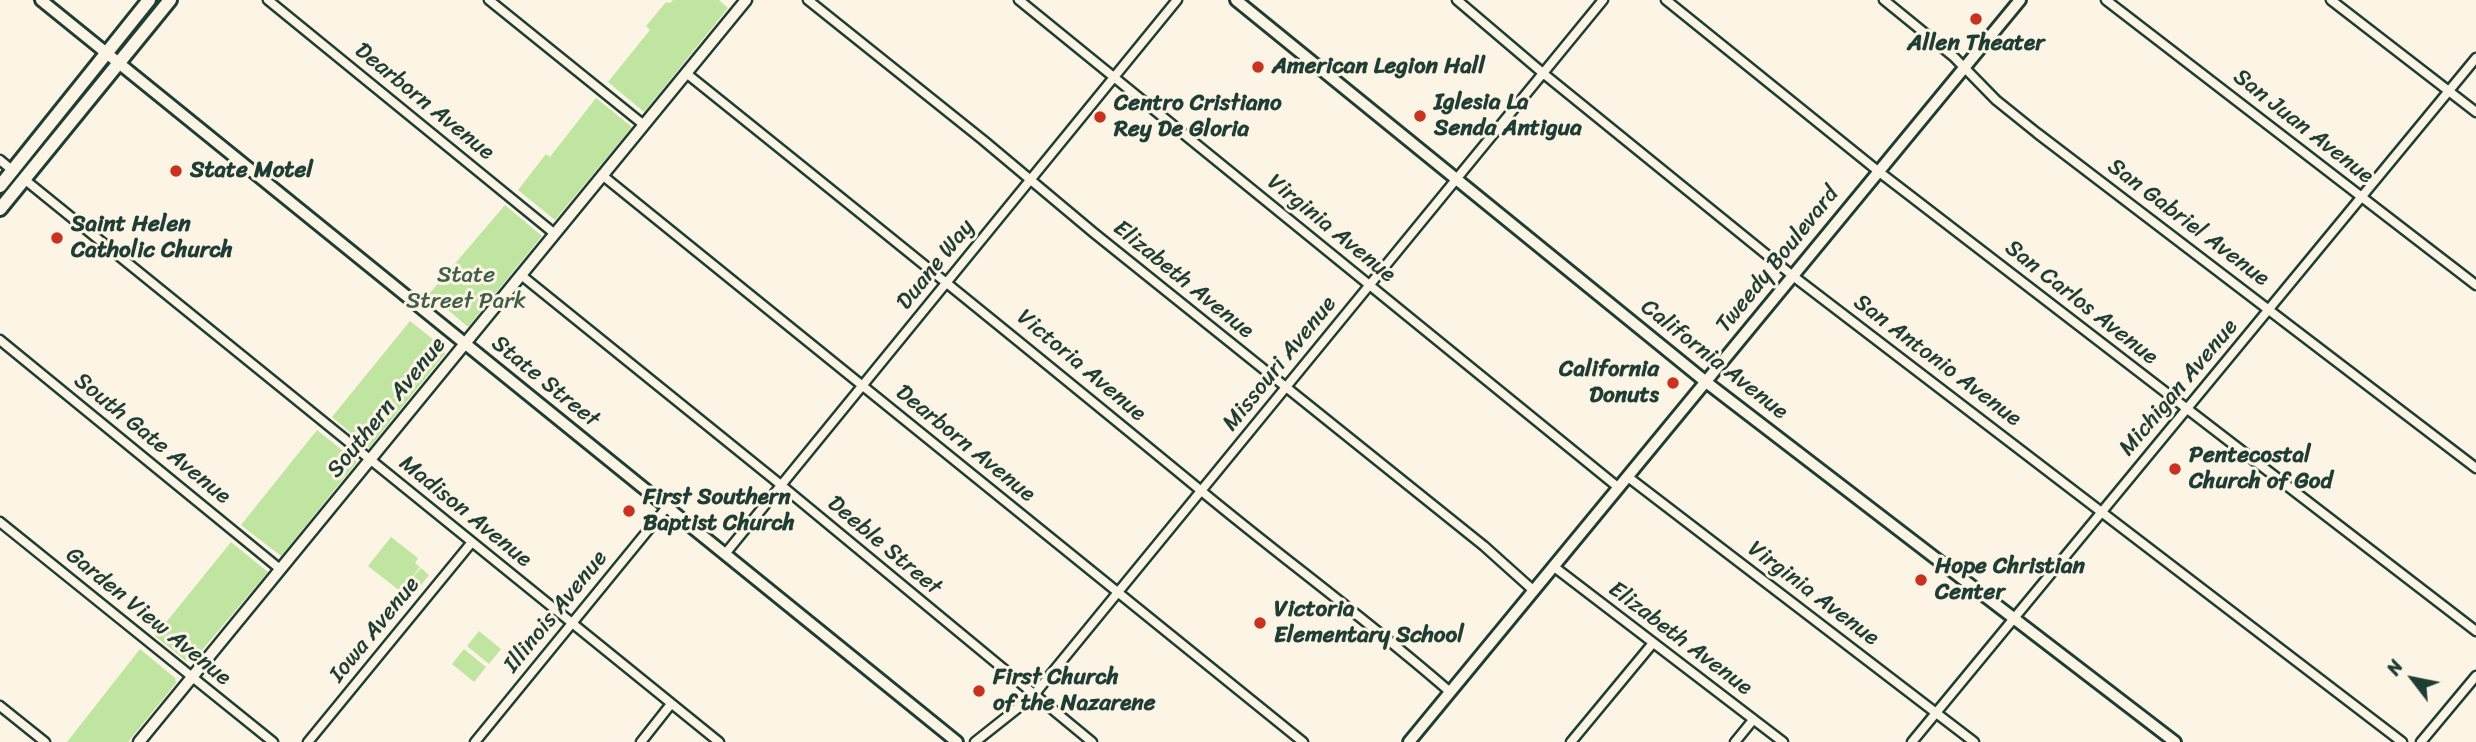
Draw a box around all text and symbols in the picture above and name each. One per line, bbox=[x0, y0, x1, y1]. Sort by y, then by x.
marker: Allen Theater bbox=[1968, 11, 1984, 27]
place label: Allen Theater bbox=[1907, 30, 2045, 58]
street label: Dearborn Avenue bbox=[349, 37, 499, 167]
place label: American Legion Hall bbox=[1272, 53, 1485, 81]
marker: American Legion Hall bbox=[1250, 59, 1266, 75]
street label: San Juan Avenue bbox=[2227, 64, 2379, 190]
place label: Iglesia La Senda Antigua bbox=[1434, 89, 1582, 143]
place label: Centro Cristiano Rey De Gloria bbox=[1114, 90, 1282, 144]
marker: Iglesia La Senda Antigua bbox=[1412, 108, 1428, 124]
marker: Centro Cristiano Rey De Gloria bbox=[1092, 109, 1108, 125]
street label: San Gabriel Avenue bbox=[2102, 153, 2274, 293]
place label: State Motel bbox=[190, 157, 313, 185]
marker: State Motel bbox=[168, 163, 184, 179]
street label: Virginia Avenue bbox=[1261, 169, 1401, 289]
street label: Tweedy Boulevard bbox=[1711, 181, 1845, 339]
place label: Saint Helen Catholic Church bbox=[71, 211, 233, 265]
street label: Duane Way bbox=[891, 214, 981, 316]
street label: Elizabeth Avenue bbox=[1107, 215, 1259, 345]
marker: Saint Helen Catholic Church bbox=[49, 230, 65, 246]
street label: San Carlos Avenue bbox=[1999, 235, 2163, 371]
park label: State Street Park bbox=[406, 262, 526, 316]
street label: San Antonio Avenue bbox=[1848, 289, 2026, 433]
street label: Missouri Avenue bbox=[1217, 291, 1343, 437]
street label: California Avenue bbox=[1635, 294, 1793, 426]
street label: Victoria Avenue bbox=[1011, 304, 1151, 428]
street label: Michigan Avenue bbox=[2114, 314, 2244, 462]
street label: State Street bbox=[486, 330, 604, 434]
street label: Southern Avenue bbox=[322, 332, 452, 484]
place label: California Donuts bbox=[1559, 356, 1659, 410]
street label: South Gate Avenue bbox=[68, 367, 236, 511]
marker: California Donuts bbox=[1665, 375, 1681, 391]
street label: Dearborn Avenue bbox=[890, 379, 1040, 509]
place label: Pentecostal Church of God bbox=[2189, 442, 2333, 496]
street label: Madison Avenue bbox=[393, 450, 537, 574]
marker: Pentecostal Church of God bbox=[2167, 461, 2183, 477]
place label: First Southern Baptist Church bbox=[643, 484, 795, 538]
street label: Deeble Street bbox=[821, 490, 947, 602]
marker: First Southern Baptist Church bbox=[621, 503, 637, 519]
street label: Virginia Avenue bbox=[1742, 536, 1884, 652]
street label: Garden View Avenue bbox=[60, 542, 236, 692]
street label: Illinois Avenue bbox=[498, 545, 614, 679]
place label: Hope Christian Center bbox=[1935, 553, 2085, 607]
street label: Iowa Avenue bbox=[324, 572, 426, 688]
marker: Hope Christian Center bbox=[1913, 572, 1929, 588]
street label: Elizabeth Avenue bbox=[1603, 576, 1757, 702]
place label: Victoria Elementary School bbox=[1274, 596, 1464, 650]
marker: Victoria Elementary School bbox=[1252, 615, 1268, 631]
north arrow bbox=[2378, 644, 2448, 714]
text: N bbox=[2377, 653, 2412, 682]
place label: First Church of the Nazarene bbox=[993, 664, 1156, 718]
marker: First Church of the Nazarene bbox=[971, 683, 987, 699]

